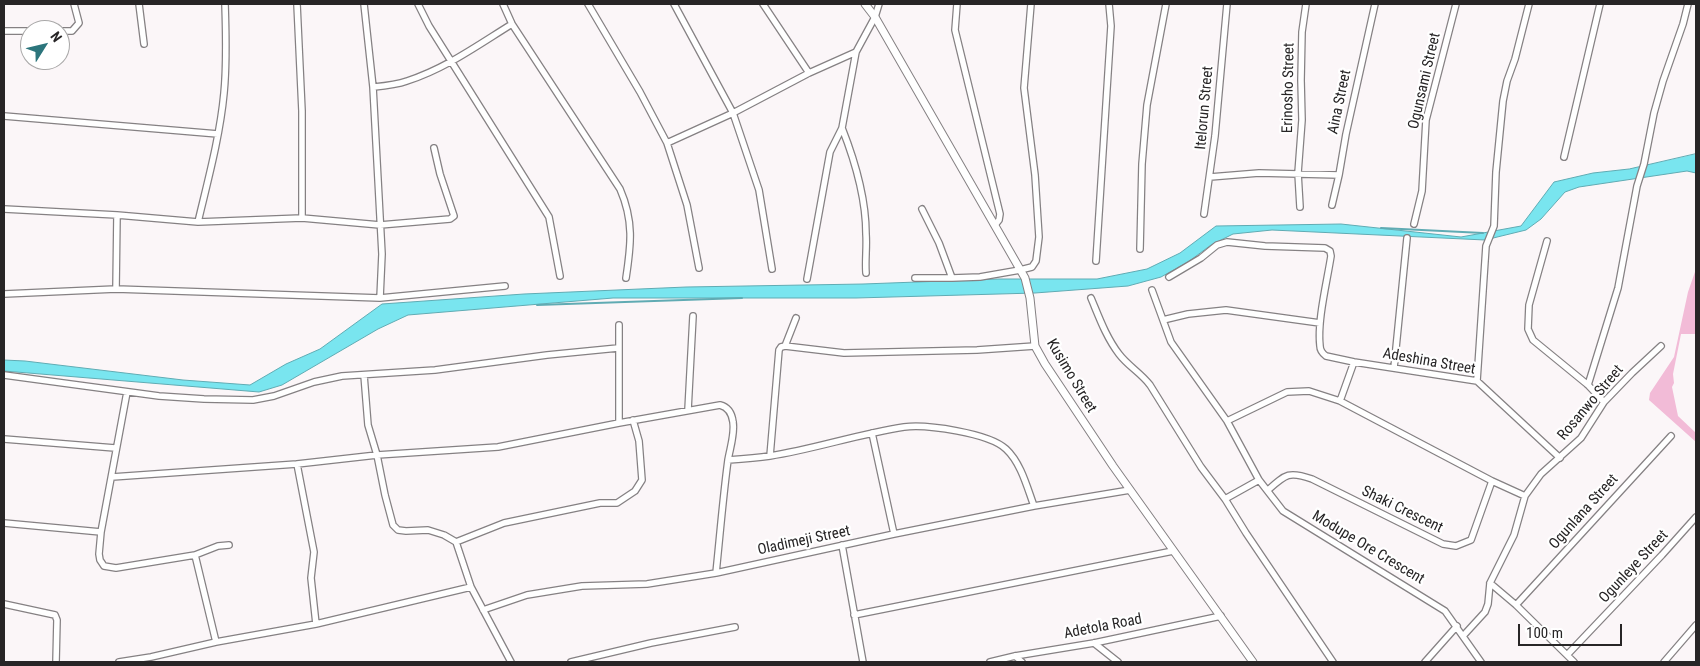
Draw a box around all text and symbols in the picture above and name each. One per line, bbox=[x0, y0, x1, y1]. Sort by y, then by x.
north arrow bbox=[20, 20, 70, 70]
text: N bbox=[47, 29, 65, 45]
street label: Ogunsami Street bbox=[1405, 31, 1445, 131]
street label: Erinosho Street bbox=[1279, 43, 1299, 133]
street label: Itelorun Street bbox=[1192, 65, 1218, 151]
street label: Aina Street bbox=[1324, 68, 1356, 136]
street label: Kusimo Street bbox=[1042, 336, 1100, 416]
street label: Adeshina Street bbox=[1381, 345, 1477, 379]
street label: Rosanwo Street bbox=[1554, 362, 1628, 444]
street label: Ogunlana Street bbox=[1546, 471, 1622, 553]
street label: Shaki Crescent bbox=[1358, 483, 1446, 537]
street label: Modupe Ore Crescent bbox=[1309, 507, 1427, 589]
street label: Oladimeji Street bbox=[756, 522, 852, 560]
street label: Ogunleye Street bbox=[1596, 527, 1672, 607]
street label: Adetola Road bbox=[1062, 611, 1144, 643]
scale bar bbox=[1520, 614, 1624, 646]
text: 100 m bbox=[1526, 624, 1563, 642]

